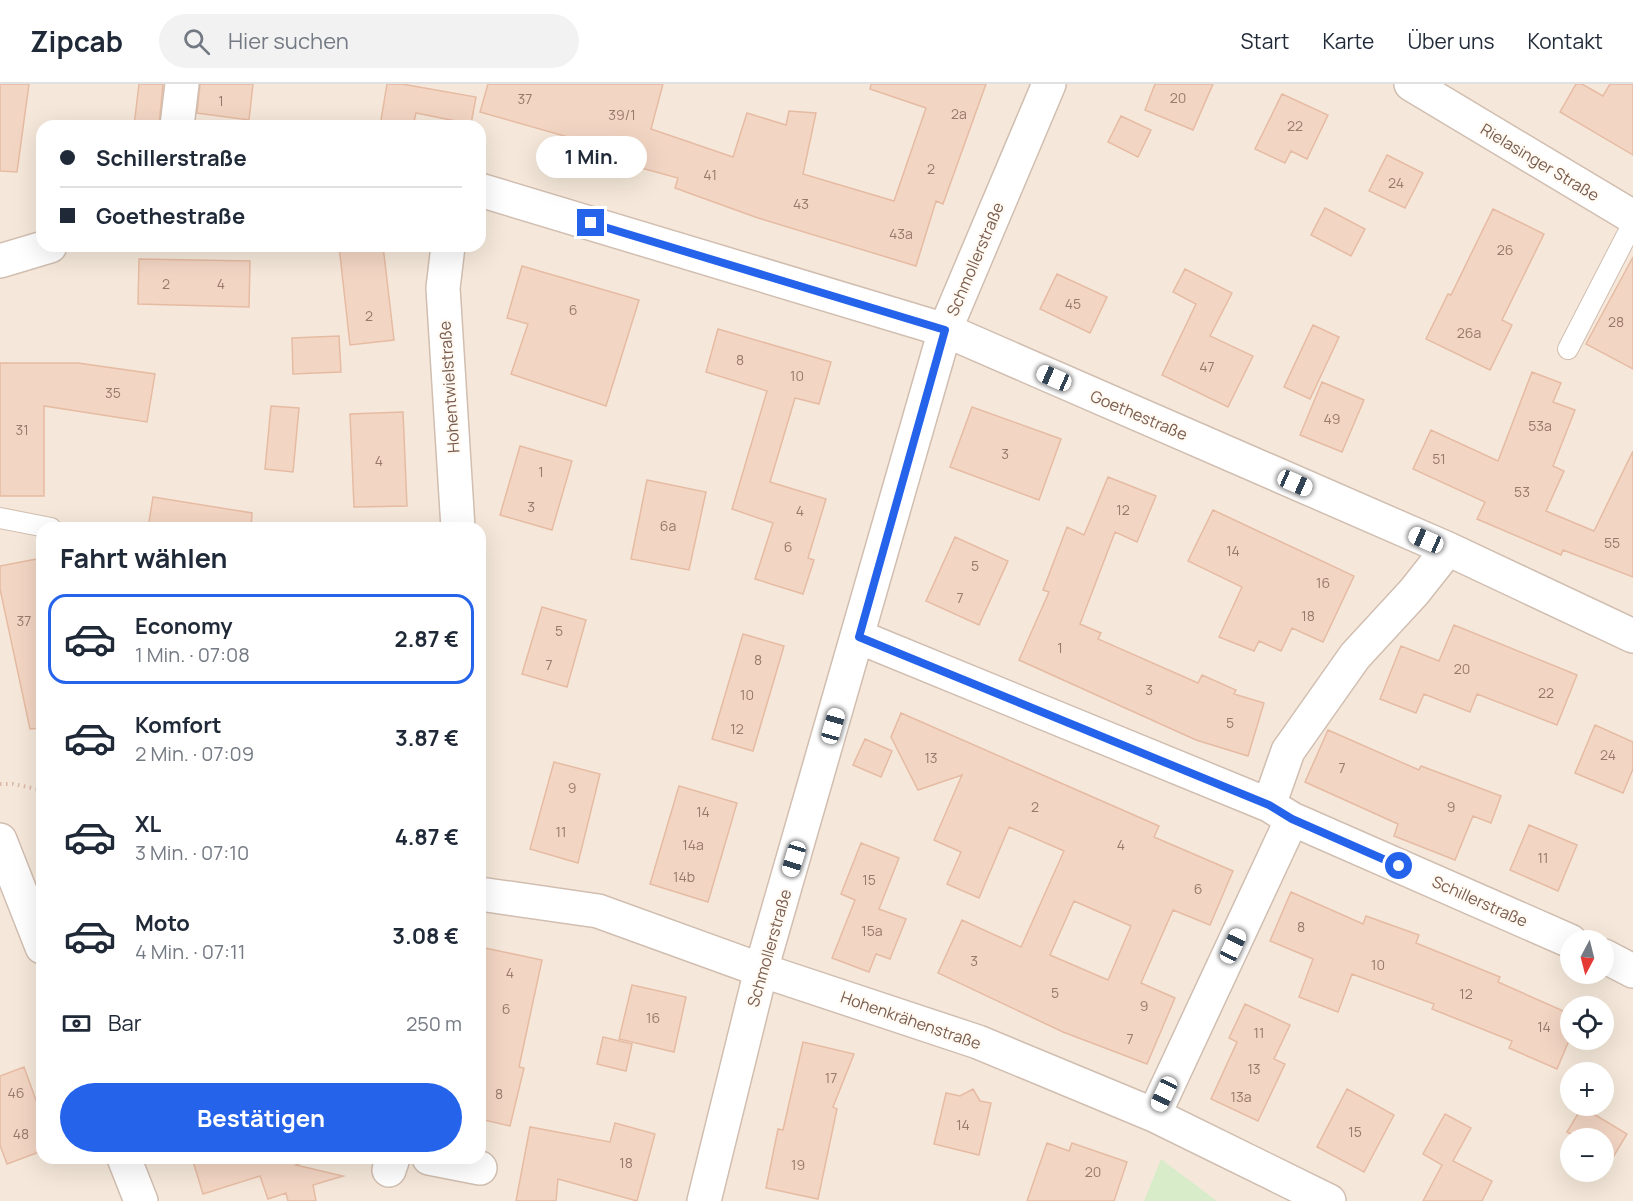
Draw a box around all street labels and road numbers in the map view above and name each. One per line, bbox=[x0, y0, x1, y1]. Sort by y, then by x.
street label: Rielasinger Straße bbox=[1477, 118, 1603, 206]
street label: Schmollerstraße bbox=[941, 199, 1009, 319]
street label: Hohentwielstraße bbox=[433, 320, 465, 454]
street label: Goethestraße bbox=[1087, 385, 1191, 445]
street label: Schillerstraße bbox=[1429, 870, 1531, 932]
street label: Schmollerstraße bbox=[742, 887, 796, 1009]
street label: Hohenkrähenstraße bbox=[838, 986, 984, 1054]

